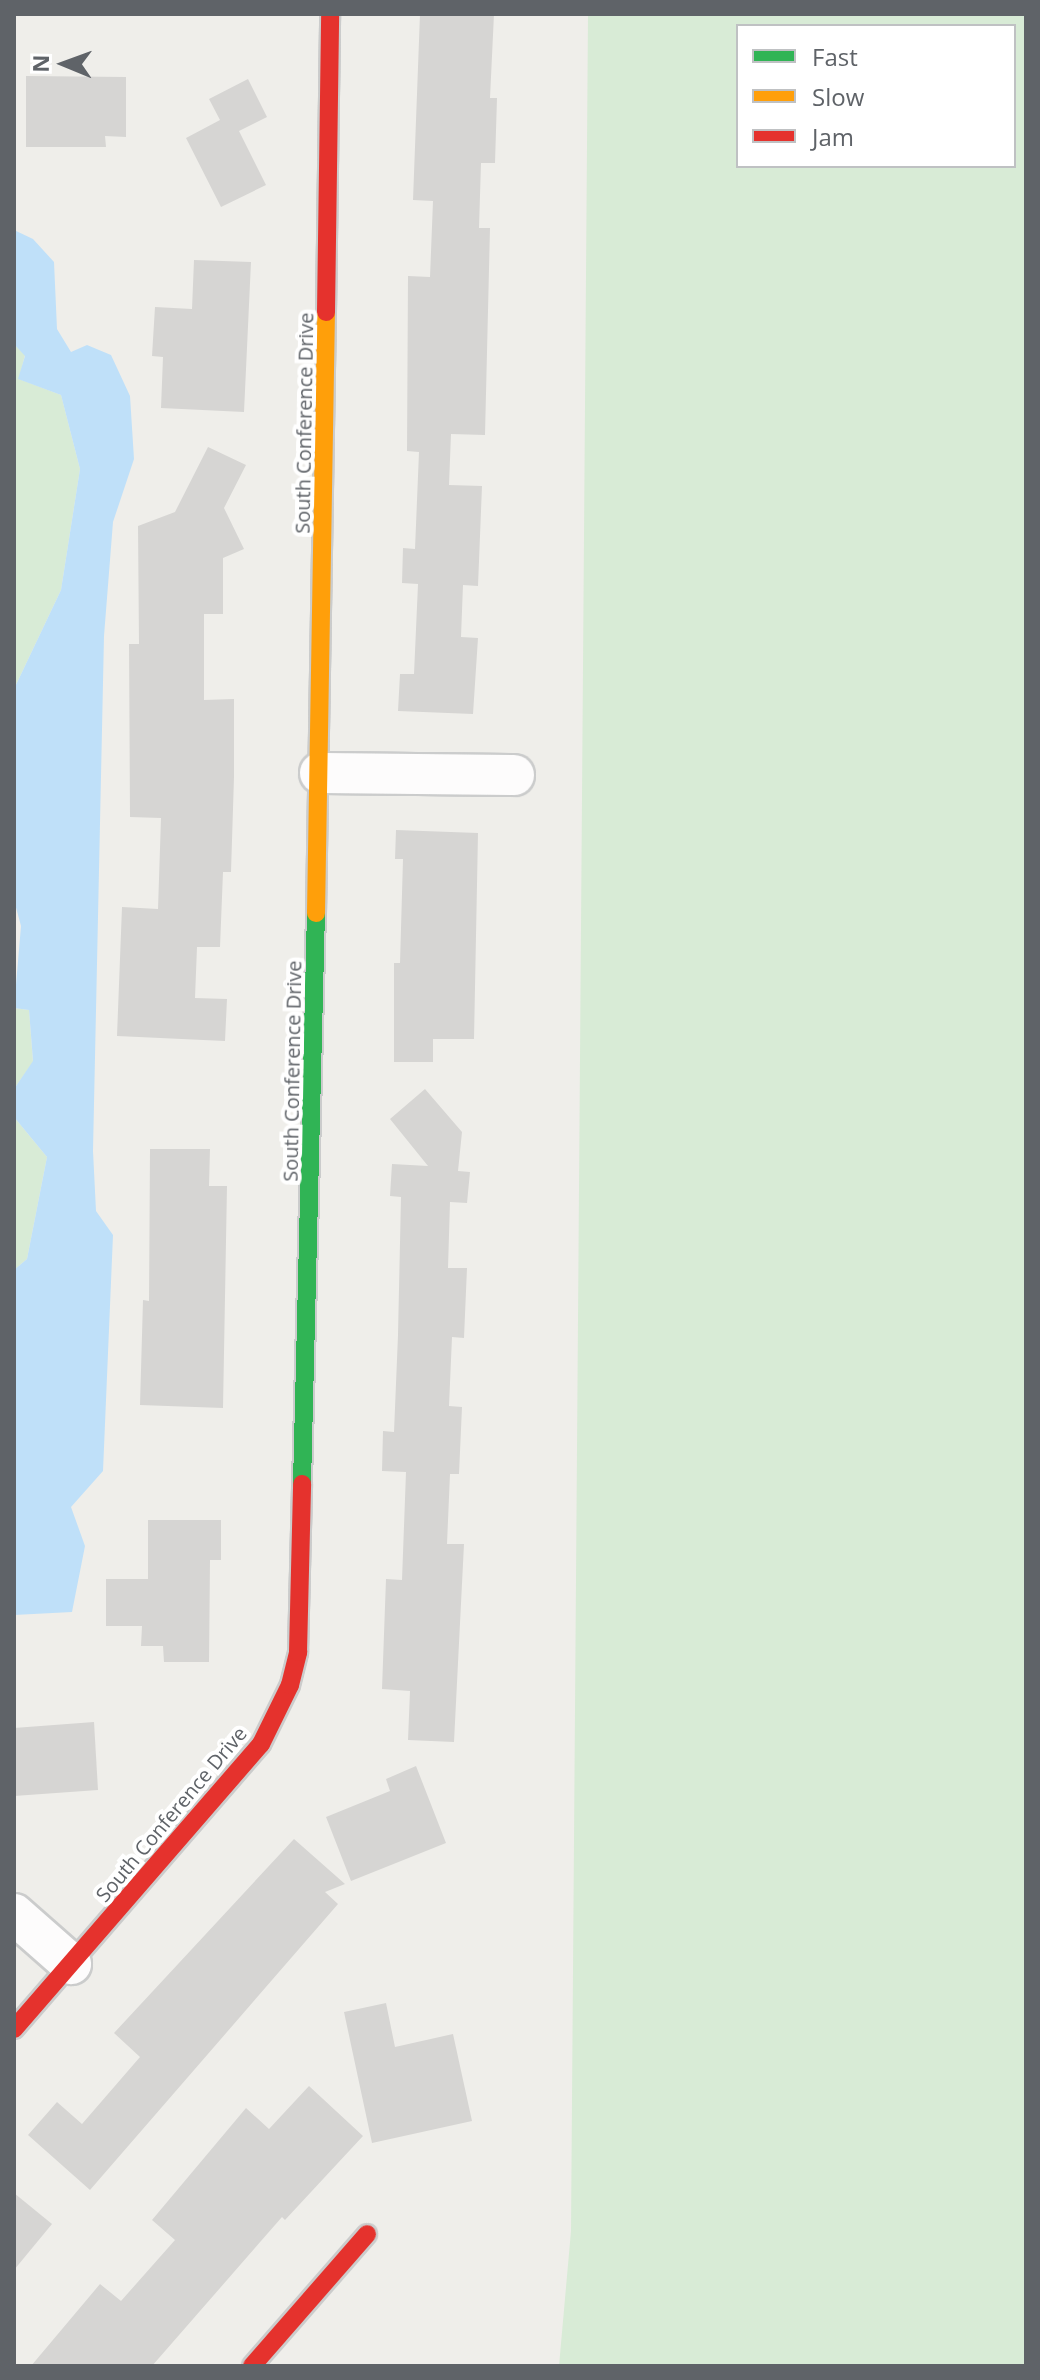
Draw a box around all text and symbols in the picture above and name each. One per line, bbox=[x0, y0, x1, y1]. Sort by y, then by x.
north arrow bbox=[24, 24, 104, 104]
legend bbox=[736, 24, 1016, 168]
text: Fast bbox=[812, 40, 858, 73]
text: N bbox=[25, 54, 55, 73]
text: Slow bbox=[812, 80, 864, 113]
text: Jam bbox=[812, 120, 854, 153]
street label: South Conference Drive bbox=[290, 312, 318, 534]
street label: South Conference Drive bbox=[278, 960, 306, 1182]
street label: South Conference Drive bbox=[91, 1722, 251, 1906]

